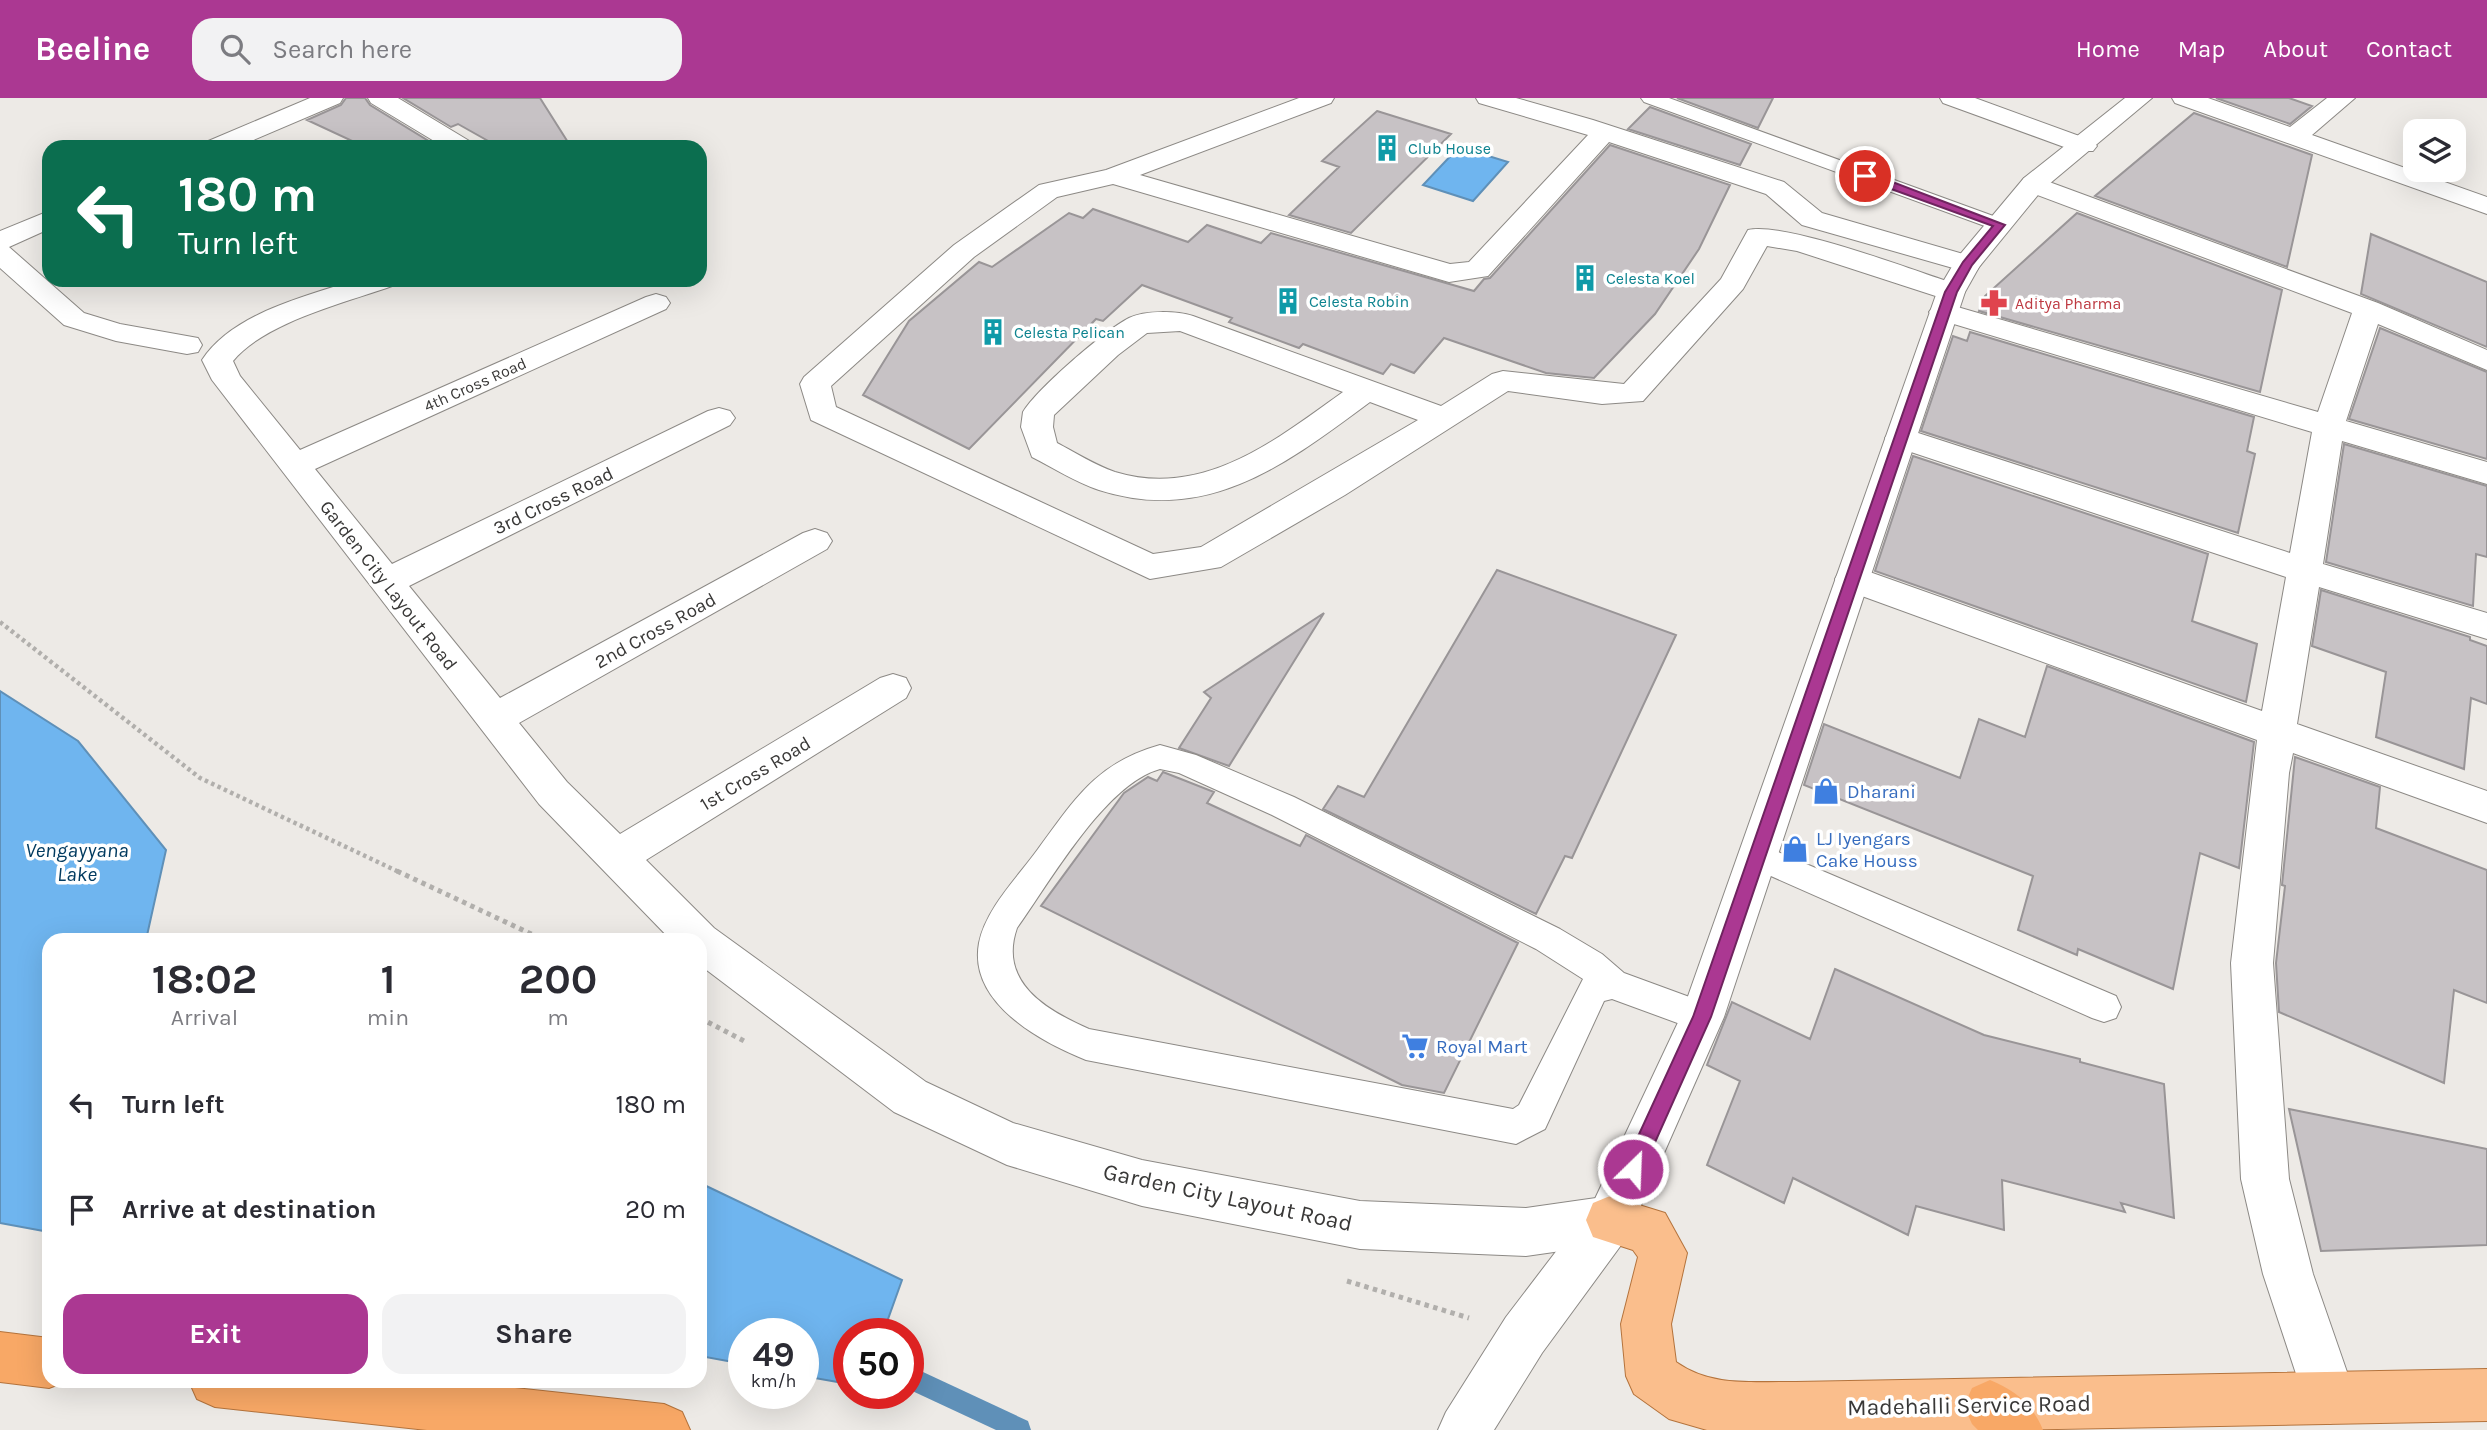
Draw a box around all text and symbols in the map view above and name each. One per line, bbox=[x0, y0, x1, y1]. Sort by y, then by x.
search box bbox=[192, 18, 682, 81]
text: Beeline bbox=[35, 30, 150, 68]
icon: search bbox=[216, 30, 254, 68]
text: Search here bbox=[272, 34, 412, 65]
text: Home bbox=[2076, 35, 2140, 63]
text: Map bbox=[2178, 35, 2225, 63]
text: About bbox=[2263, 35, 2328, 63]
text: Contact bbox=[2366, 35, 2452, 63]
map controls bbox=[2403, 119, 2466, 182]
button: layers bbox=[2403, 119, 2466, 182]
building icon: Club House bbox=[1372, 133, 1402, 163]
place label: Club House bbox=[1408, 139, 1491, 158]
pin bbox=[1835, 146, 1895, 206]
icon: arrive bbox=[1846, 157, 1884, 195]
text: 180 m bbox=[178, 166, 317, 223]
icon: left bbox=[63, 168, 154, 259]
text: Turn left bbox=[178, 225, 298, 262]
building icon: Celesta Koel bbox=[1570, 263, 1600, 293]
place label: Celesta Koel bbox=[1606, 269, 1695, 288]
building icon: Celesta Robin bbox=[1273, 286, 1303, 316]
pharmacy icon: Aditya Pharma bbox=[1979, 288, 2009, 318]
place label: Celesta Robin bbox=[1309, 292, 1409, 311]
place label: Aditya Pharma bbox=[2015, 294, 2121, 313]
building icon: Celesta Pelican bbox=[978, 317, 1008, 347]
place label: Celesta Pelican bbox=[1014, 323, 1125, 342]
street label: 4th Cross Road bbox=[421, 353, 529, 416]
street label: 3rd Cross Road bbox=[490, 462, 617, 539]
street label: Garden City Layout Road bbox=[315, 496, 461, 675]
street label: 2nd Cross Road bbox=[591, 588, 720, 673]
street label: 1st Cross Road bbox=[696, 732, 815, 815]
shop icon: Dharani bbox=[1811, 776, 1841, 806]
place label: Dharani bbox=[1847, 781, 1916, 803]
place label: LJ Iyengars Cake Houss bbox=[1816, 828, 1918, 872]
shop icon: LJ Iyengars Cake Houss bbox=[1780, 834, 1810, 864]
water label: Vengayyana Lake bbox=[25, 838, 129, 886]
text: 18:02 bbox=[152, 954, 257, 1004]
text: 1 bbox=[380, 954, 395, 1004]
text: 200 bbox=[519, 954, 597, 1004]
text: Arrival bbox=[171, 1004, 238, 1031]
text: min bbox=[367, 1004, 409, 1031]
text: m bbox=[547, 1004, 569, 1031]
supermarket icon: Royal Mart bbox=[1400, 1031, 1430, 1061]
place label: Royal Mart bbox=[1436, 1036, 1528, 1058]
icon: left bbox=[63, 1086, 101, 1124]
text: Turn left bbox=[122, 1089, 224, 1120]
text: 180 m bbox=[616, 1089, 686, 1120]
position arrow bbox=[1596, 1132, 1670, 1206]
street label: Garden City Layout Road bbox=[1101, 1158, 1355, 1237]
icon: arrive bbox=[63, 1191, 101, 1229]
text: Arrive at destination bbox=[122, 1194, 376, 1225]
text: 20 m bbox=[625, 1194, 686, 1225]
button: Exit bbox=[63, 1294, 368, 1374]
button: Share bbox=[382, 1294, 686, 1374]
speed limit sign: 50 bbox=[833, 1318, 924, 1409]
text: 49 bbox=[752, 1334, 795, 1375]
text: km/h bbox=[751, 1370, 796, 1392]
street label: Madehalli Service Road bbox=[1847, 1390, 2091, 1421]

